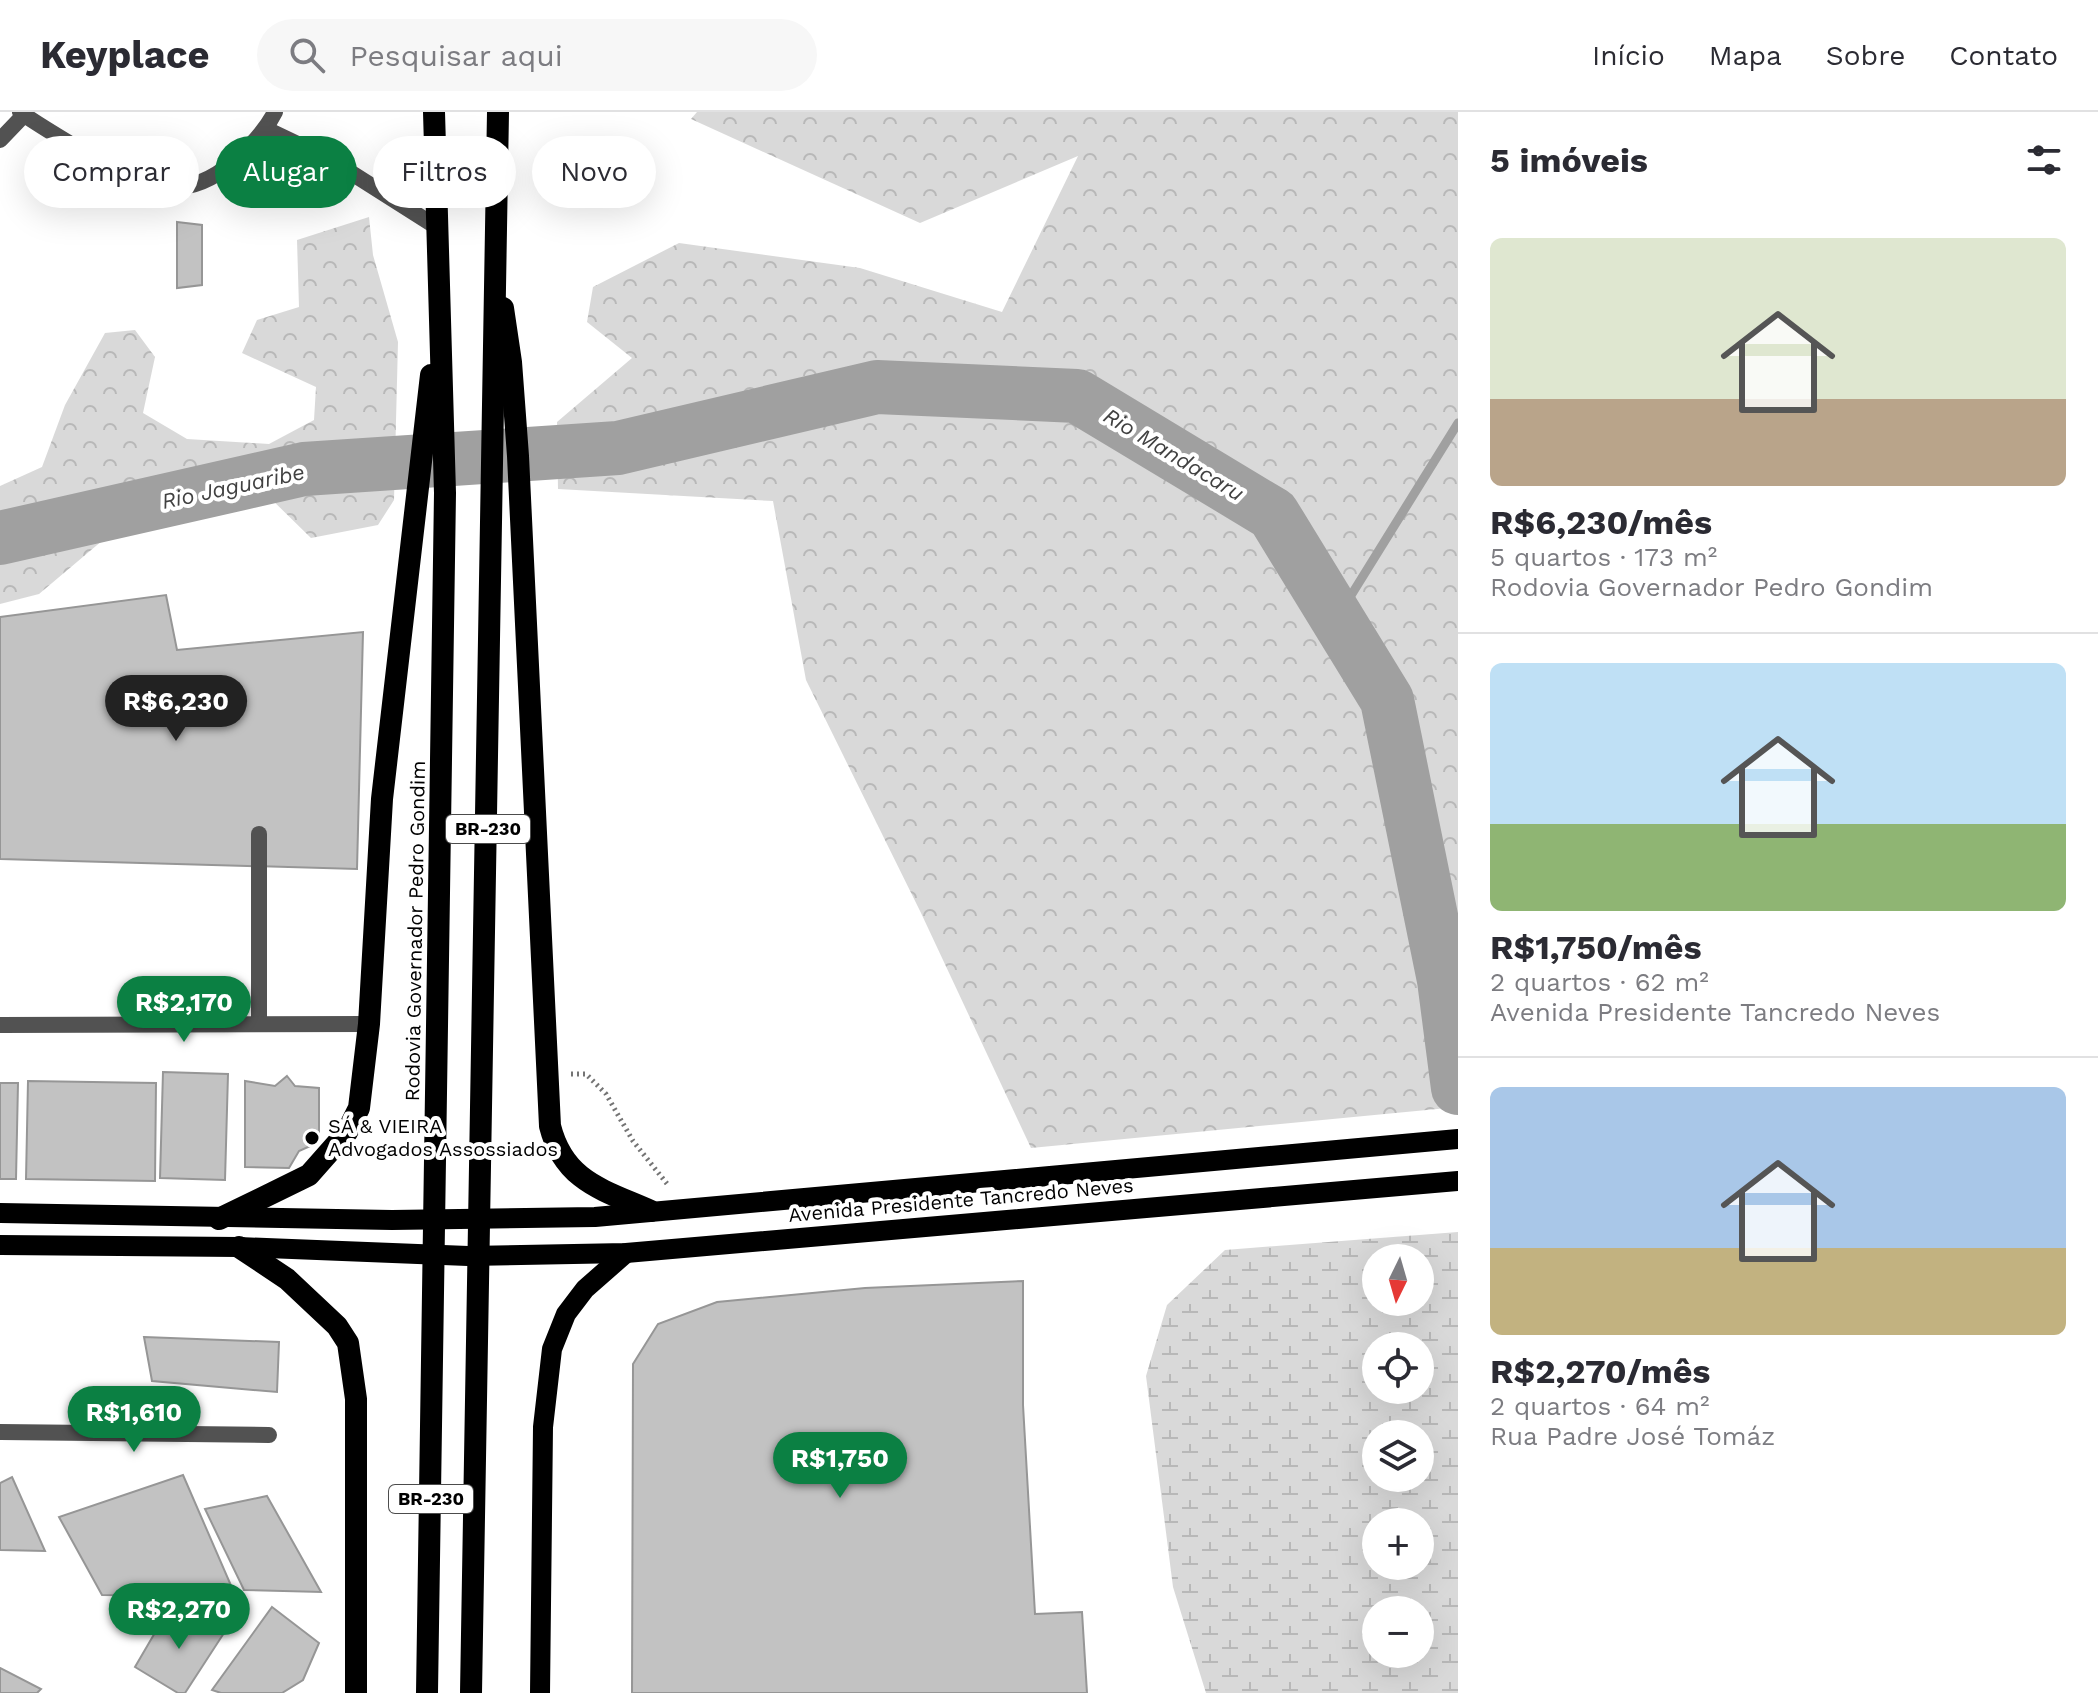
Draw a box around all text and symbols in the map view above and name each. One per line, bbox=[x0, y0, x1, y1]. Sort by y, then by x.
search box bbox=[257, 19, 817, 91]
text: Keyplace bbox=[40, 33, 209, 77]
icon: search bbox=[285, 33, 329, 77]
text: Pesquisar aqui bbox=[349, 38, 563, 73]
text: Início bbox=[1592, 39, 1665, 72]
text: Mapa bbox=[1709, 39, 1782, 72]
text: Sobre bbox=[1826, 39, 1905, 72]
text: Contato bbox=[1949, 39, 2058, 72]
chip: Comprar bbox=[24, 136, 199, 208]
chip: Alugar bbox=[215, 136, 357, 208]
chip: Filtros bbox=[373, 136, 516, 208]
chip: Novo bbox=[532, 136, 656, 208]
icon: filters bbox=[2022, 138, 2066, 182]
text: 5 imóveis bbox=[1490, 140, 1648, 180]
icon: home bbox=[1706, 290, 1850, 434]
water label: Rio Mandacaru bbox=[1099, 403, 1248, 506]
water label: Rio Jaguaribe bbox=[159, 459, 307, 514]
text: R$6,230/mês bbox=[1490, 502, 1712, 542]
text: 5 quartos · 173 m² bbox=[1490, 542, 1717, 572]
text: Rodovia Governador Pedro Gondim bbox=[1490, 572, 1933, 602]
pin: R$6,230 bbox=[102, 675, 250, 743]
text: R$6,230 bbox=[123, 686, 229, 716]
icon: home bbox=[1706, 715, 1850, 859]
street label: Rodovia Governador Pedro Gondim bbox=[400, 760, 430, 1102]
road number: BR-230 bbox=[446, 815, 530, 843]
text: R$1,750/mês bbox=[1490, 927, 1702, 967]
text: 2 quartos · 62 m² bbox=[1490, 967, 1709, 997]
pin: R$2,170 bbox=[110, 976, 258, 1044]
text: R$2,170 bbox=[135, 987, 233, 1017]
text: Avenida Presidente Tancredo Neves bbox=[1490, 997, 1940, 1027]
place label: SÁ & VIEIRA Advogados Assossiados bbox=[328, 1114, 558, 1161]
marker: SÁ & VIEIRA Advogados Assossiados bbox=[303, 1129, 321, 1147]
icon: home bbox=[1706, 1139, 1850, 1283]
street label: Avenida Presidente Tancredo Neves bbox=[787, 1173, 1135, 1227]
north arrow bbox=[1362, 1244, 1434, 1316]
map controls bbox=[1362, 1244, 1434, 1668]
button: locate bbox=[1362, 1332, 1434, 1404]
text: R$2,270/mês bbox=[1490, 1351, 1710, 1391]
pin: R$1,610 bbox=[60, 1386, 208, 1454]
text: 2 quartos · 64 m² bbox=[1490, 1391, 1710, 1421]
text: R$1,610 bbox=[86, 1397, 182, 1427]
button: layers bbox=[1362, 1420, 1434, 1492]
text: Rua Padre José Tomáz bbox=[1490, 1421, 1775, 1451]
pin: R$1,750 bbox=[766, 1432, 914, 1500]
text: R$1,750 bbox=[791, 1443, 889, 1473]
road number: BR-230 bbox=[389, 1485, 473, 1513]
button: + bbox=[1362, 1508, 1434, 1580]
pin: R$2,270 bbox=[105, 1583, 253, 1651]
text: R$2,270 bbox=[127, 1594, 231, 1624]
button: − bbox=[1362, 1596, 1434, 1668]

